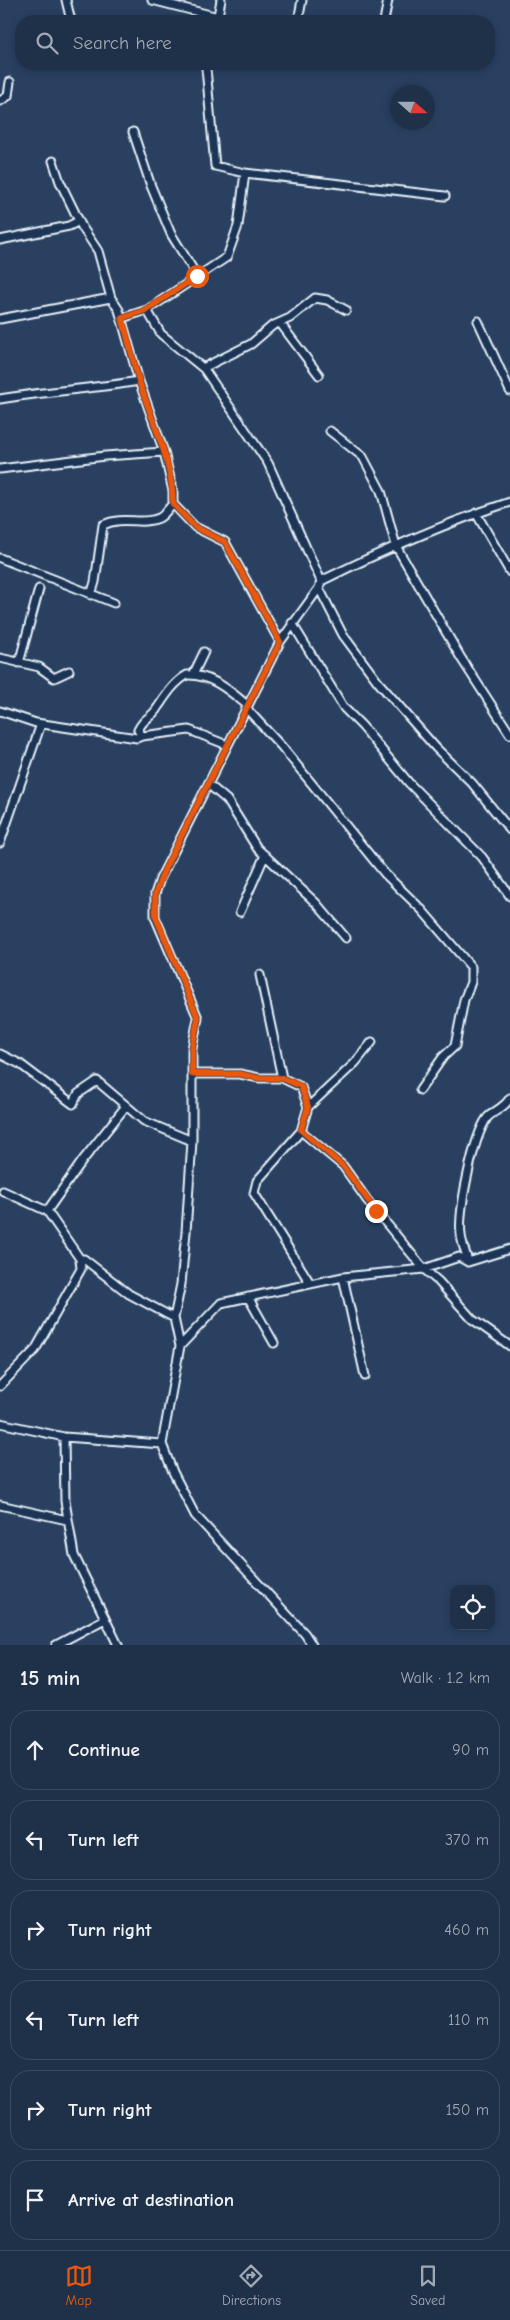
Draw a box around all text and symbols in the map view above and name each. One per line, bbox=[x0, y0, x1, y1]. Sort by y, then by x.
search box bbox=[15, 15, 495, 70]
icon: search bbox=[33, 29, 61, 57]
text: Search here bbox=[73, 32, 172, 54]
north arrow bbox=[390, 85, 435, 130]
route start bbox=[186, 265, 209, 288]
route end bbox=[365, 1200, 388, 1223]
map controls bbox=[450, 1585, 495, 1630]
button: locate bbox=[450, 1585, 495, 1630]
text: 15 min bbox=[20, 1666, 80, 1690]
text: Walk · 1.2 km bbox=[401, 1669, 490, 1687]
icon: ahead bbox=[21, 1736, 49, 1764]
text: Continue bbox=[68, 1739, 140, 1761]
text: 90 m bbox=[452, 1741, 489, 1759]
icon: left bbox=[21, 1826, 49, 1854]
text: Turn left bbox=[68, 1829, 139, 1851]
text: 370 m bbox=[445, 1831, 489, 1849]
icon: right bbox=[21, 1916, 49, 1944]
text: Turn right bbox=[68, 1919, 152, 1941]
text: 460 m bbox=[444, 1921, 489, 1939]
icon: left bbox=[21, 2006, 49, 2034]
text: Turn left bbox=[68, 2009, 139, 2031]
text: 110 m bbox=[448, 2011, 489, 2029]
icon: right bbox=[21, 2096, 49, 2124]
text: Turn right bbox=[68, 2099, 152, 2121]
text: 150 m bbox=[446, 2101, 489, 2119]
icon: arrive bbox=[21, 2186, 49, 2214]
text: Arrive at destination bbox=[68, 2189, 234, 2211]
tab: Map bbox=[65, 2262, 93, 2309]
tab: Directions bbox=[222, 2262, 281, 2309]
tab: Saved bbox=[410, 2262, 445, 2309]

